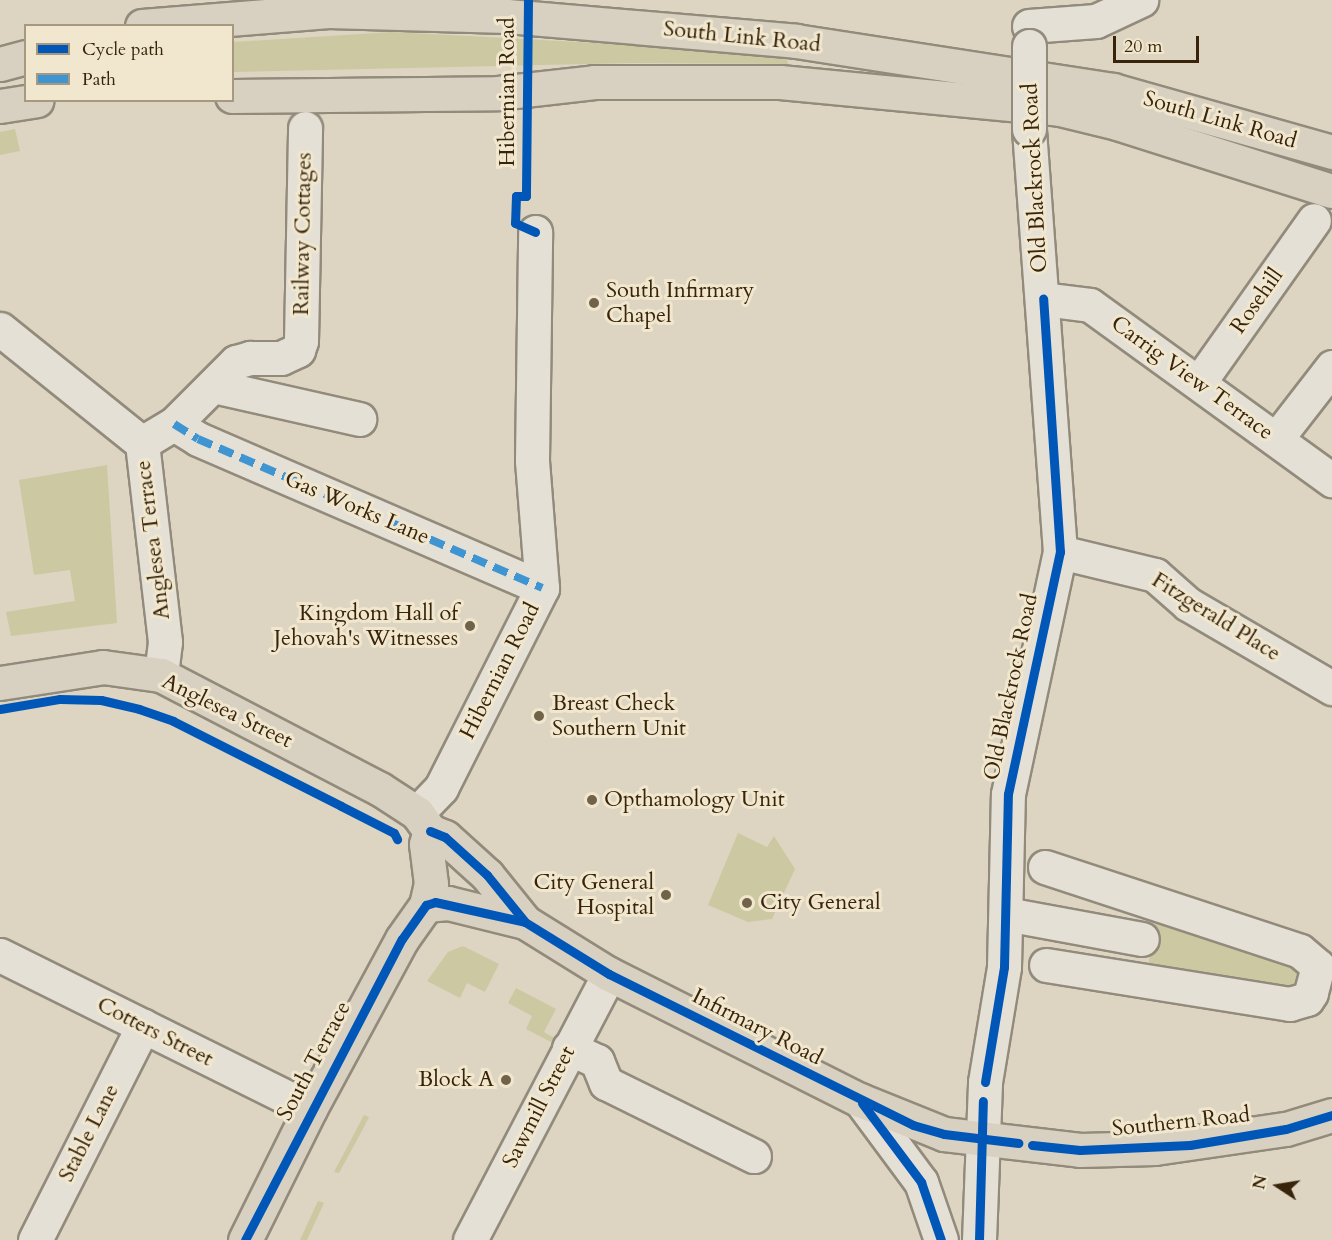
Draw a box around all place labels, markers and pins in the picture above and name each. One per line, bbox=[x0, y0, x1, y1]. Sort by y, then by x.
place label: South Infirmary Chapel bbox=[606, 277, 754, 328]
marker: South Infirmary Chapel bbox=[587, 296, 601, 310]
place label: Kingdom Hall of Jehovah's Witnesses bbox=[274, 600, 458, 652]
marker: Kingdom Hall of Jehovah's Witnesses bbox=[463, 619, 477, 633]
place label: Breast Check Southern Unit bbox=[552, 690, 686, 742]
marker: Breast Check Southern Unit bbox=[530, 707, 548, 725]
place label: Opthamology Unit bbox=[604, 787, 785, 813]
marker: Opthamology Unit bbox=[585, 793, 599, 807]
place label: City General Hospital bbox=[533, 869, 654, 920]
marker: City General Hospital bbox=[659, 888, 673, 902]
place label: City General bbox=[760, 890, 881, 916]
marker: City General bbox=[738, 894, 756, 912]
place label: Block A bbox=[418, 1067, 494, 1093]
marker: Block A bbox=[499, 1073, 513, 1087]

